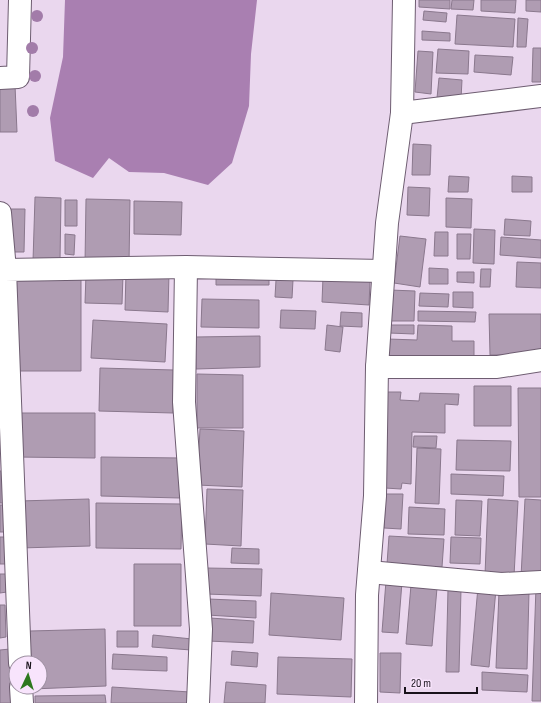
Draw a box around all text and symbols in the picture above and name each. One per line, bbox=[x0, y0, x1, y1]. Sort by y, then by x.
north arrow bbox=[8, 655, 48, 695]
text: N bbox=[25, 659, 32, 672]
scale bar bbox=[405, 669, 477, 695]
text: 20 m bbox=[411, 676, 431, 691]

